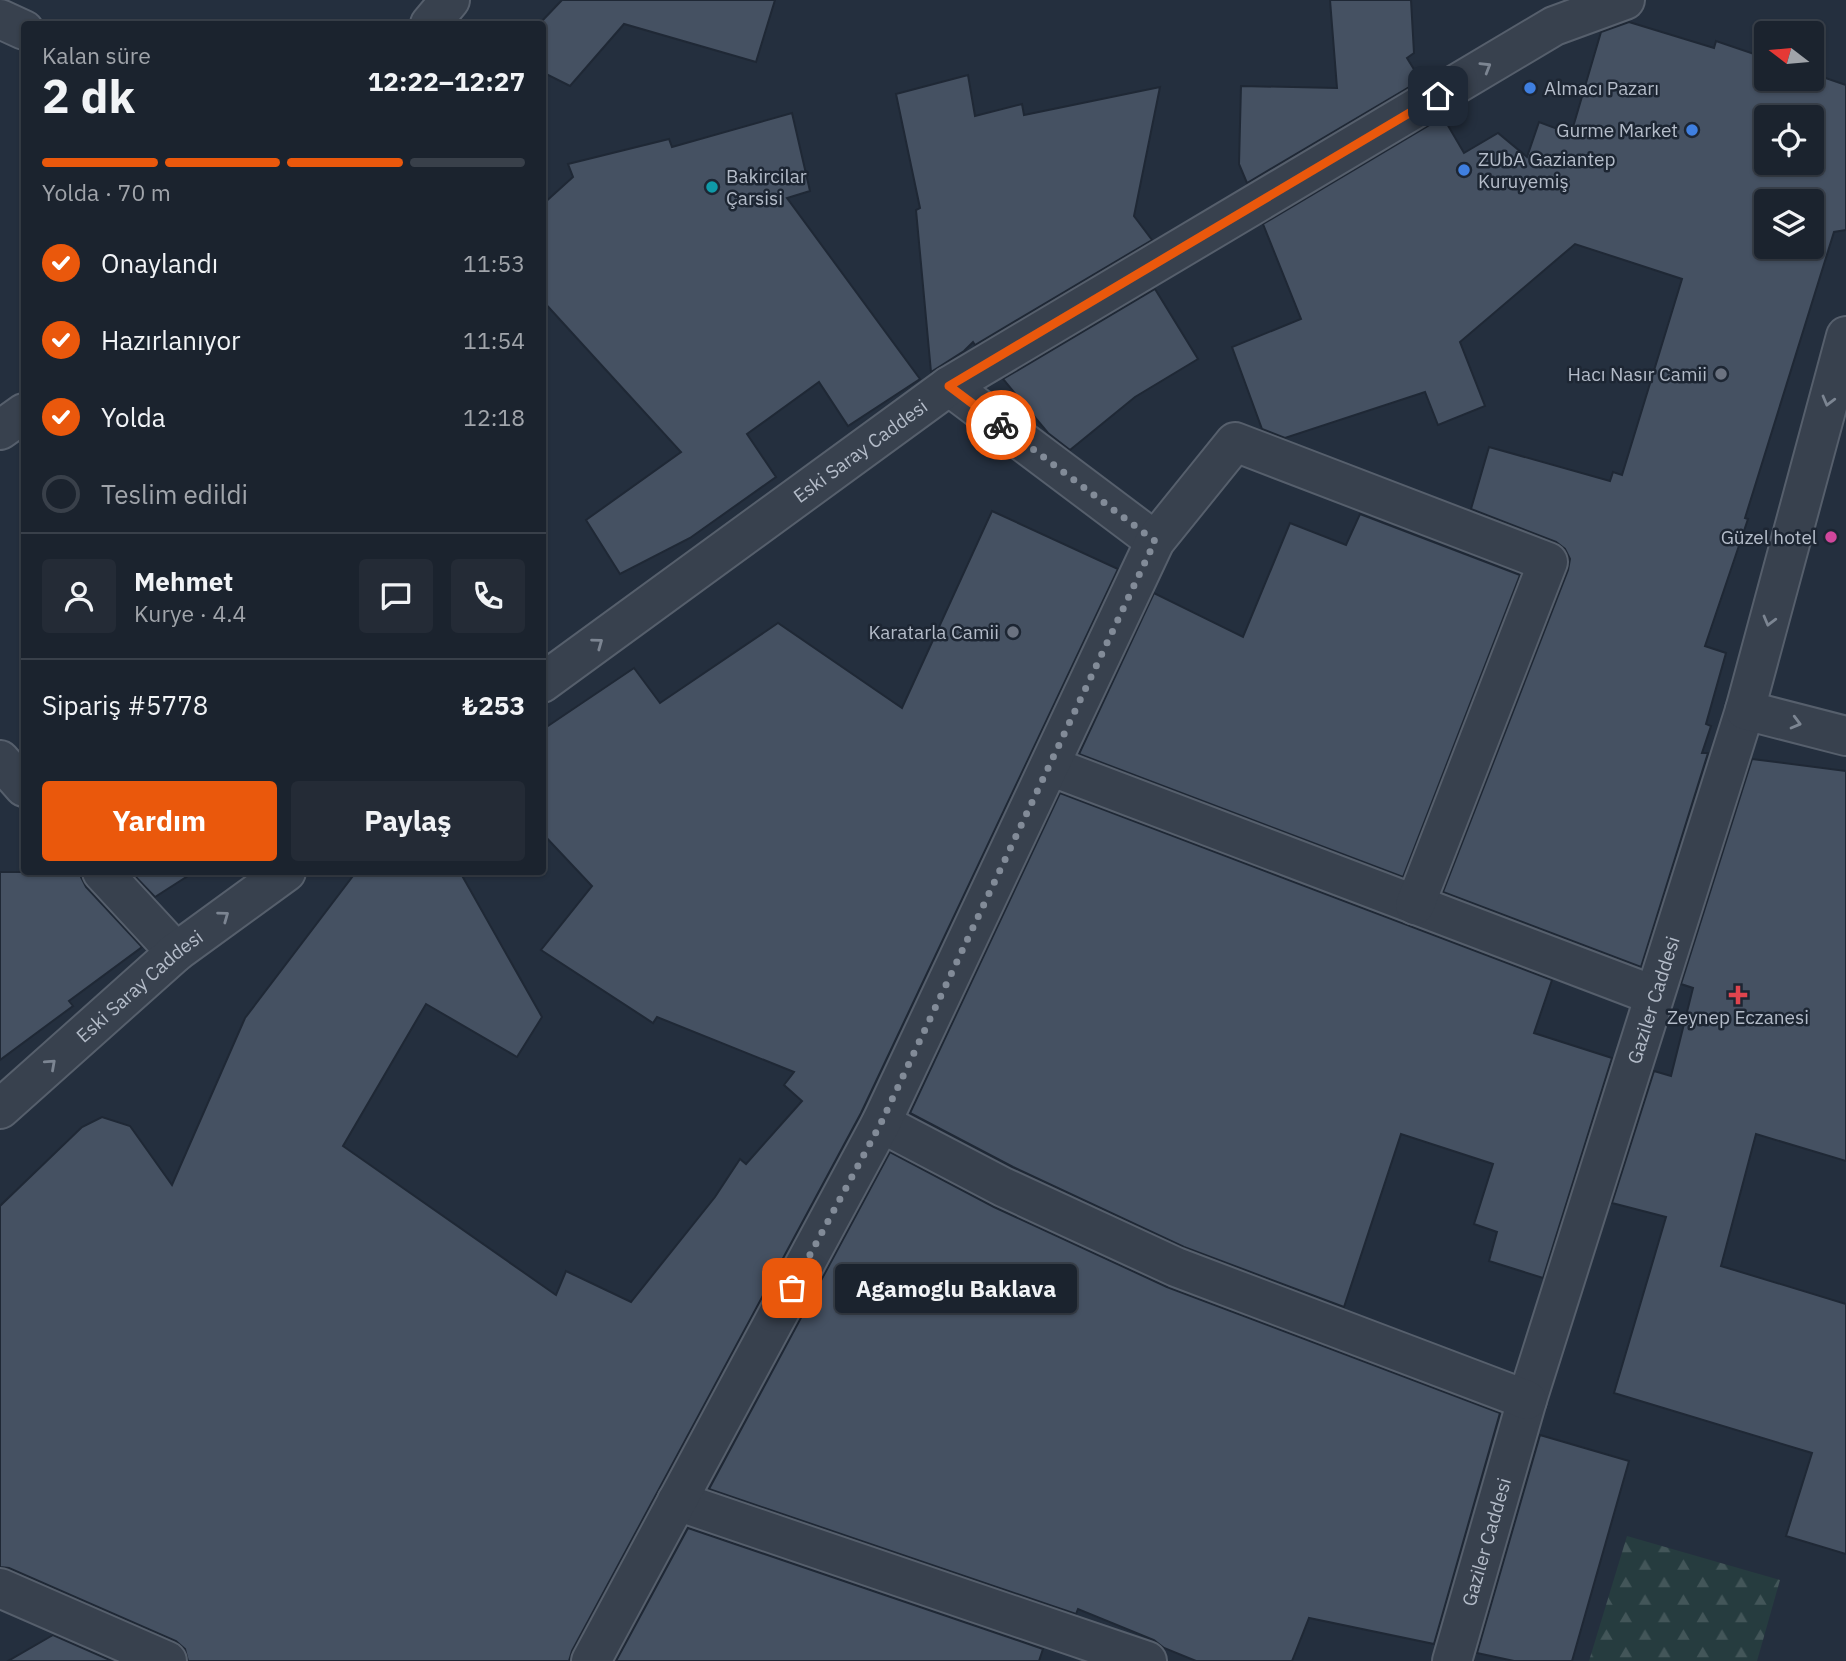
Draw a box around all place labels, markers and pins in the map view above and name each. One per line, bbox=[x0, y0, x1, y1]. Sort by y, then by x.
pin bbox=[1408, 66, 1468, 126]
place label: Almacı Pazarı bbox=[1544, 76, 1659, 100]
marker: Almacı Pazarı bbox=[1522, 80, 1538, 96]
place label: Gurme Market bbox=[1556, 118, 1678, 142]
marker: Gurme Market bbox=[1684, 122, 1700, 138]
place label: ZUbA Gaziantep Kuruyemiş bbox=[1478, 147, 1616, 193]
marker: ZUbA Gaziantep Kuruyemiş bbox=[1456, 162, 1472, 178]
place label: Bakircilar Çarsisi bbox=[726, 164, 807, 210]
marker: Bakircilar Çarsisi bbox=[704, 179, 720, 195]
place label: Hacı Nasır Camii bbox=[1568, 362, 1707, 386]
marker: Hacı Nasır Camii bbox=[1713, 366, 1729, 382]
place label: Güzel hotel bbox=[1721, 525, 1817, 549]
marker: Güzel hotel bbox=[1823, 529, 1839, 545]
place label: Karatarla Camii bbox=[868, 620, 999, 644]
marker: Karatarla Camii bbox=[1005, 624, 1021, 640]
marker: Zeynep Eczanesi bbox=[1730, 987, 1746, 1003]
place label: Zeynep Eczanesi bbox=[1667, 1005, 1809, 1029]
pin bbox=[762, 1258, 822, 1318]
callout: Agamoglu Baklava bbox=[834, 1264, 1076, 1312]

